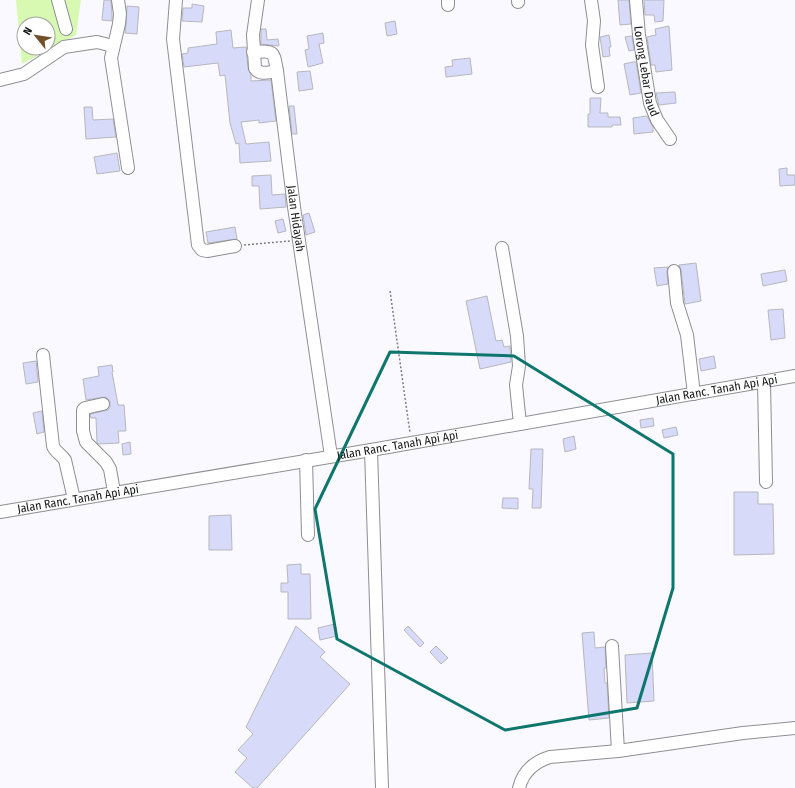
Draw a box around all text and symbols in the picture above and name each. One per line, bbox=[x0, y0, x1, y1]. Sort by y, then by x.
north arrow bbox=[16, 16, 56, 56]
text: N bbox=[20, 25, 35, 37]
street label: Lorong Lebar Daud bbox=[631, 25, 662, 119]
street label: Jalan Hidayah bbox=[284, 184, 308, 253]
street label: Jalan Ranc. Tanah Api Api bbox=[655, 372, 778, 407]
street label: Jalan Ranc. Tanah Api Api bbox=[336, 428, 459, 463]
street label: Jalan Ranc. Tanah Api Api bbox=[16, 482, 140, 516]

